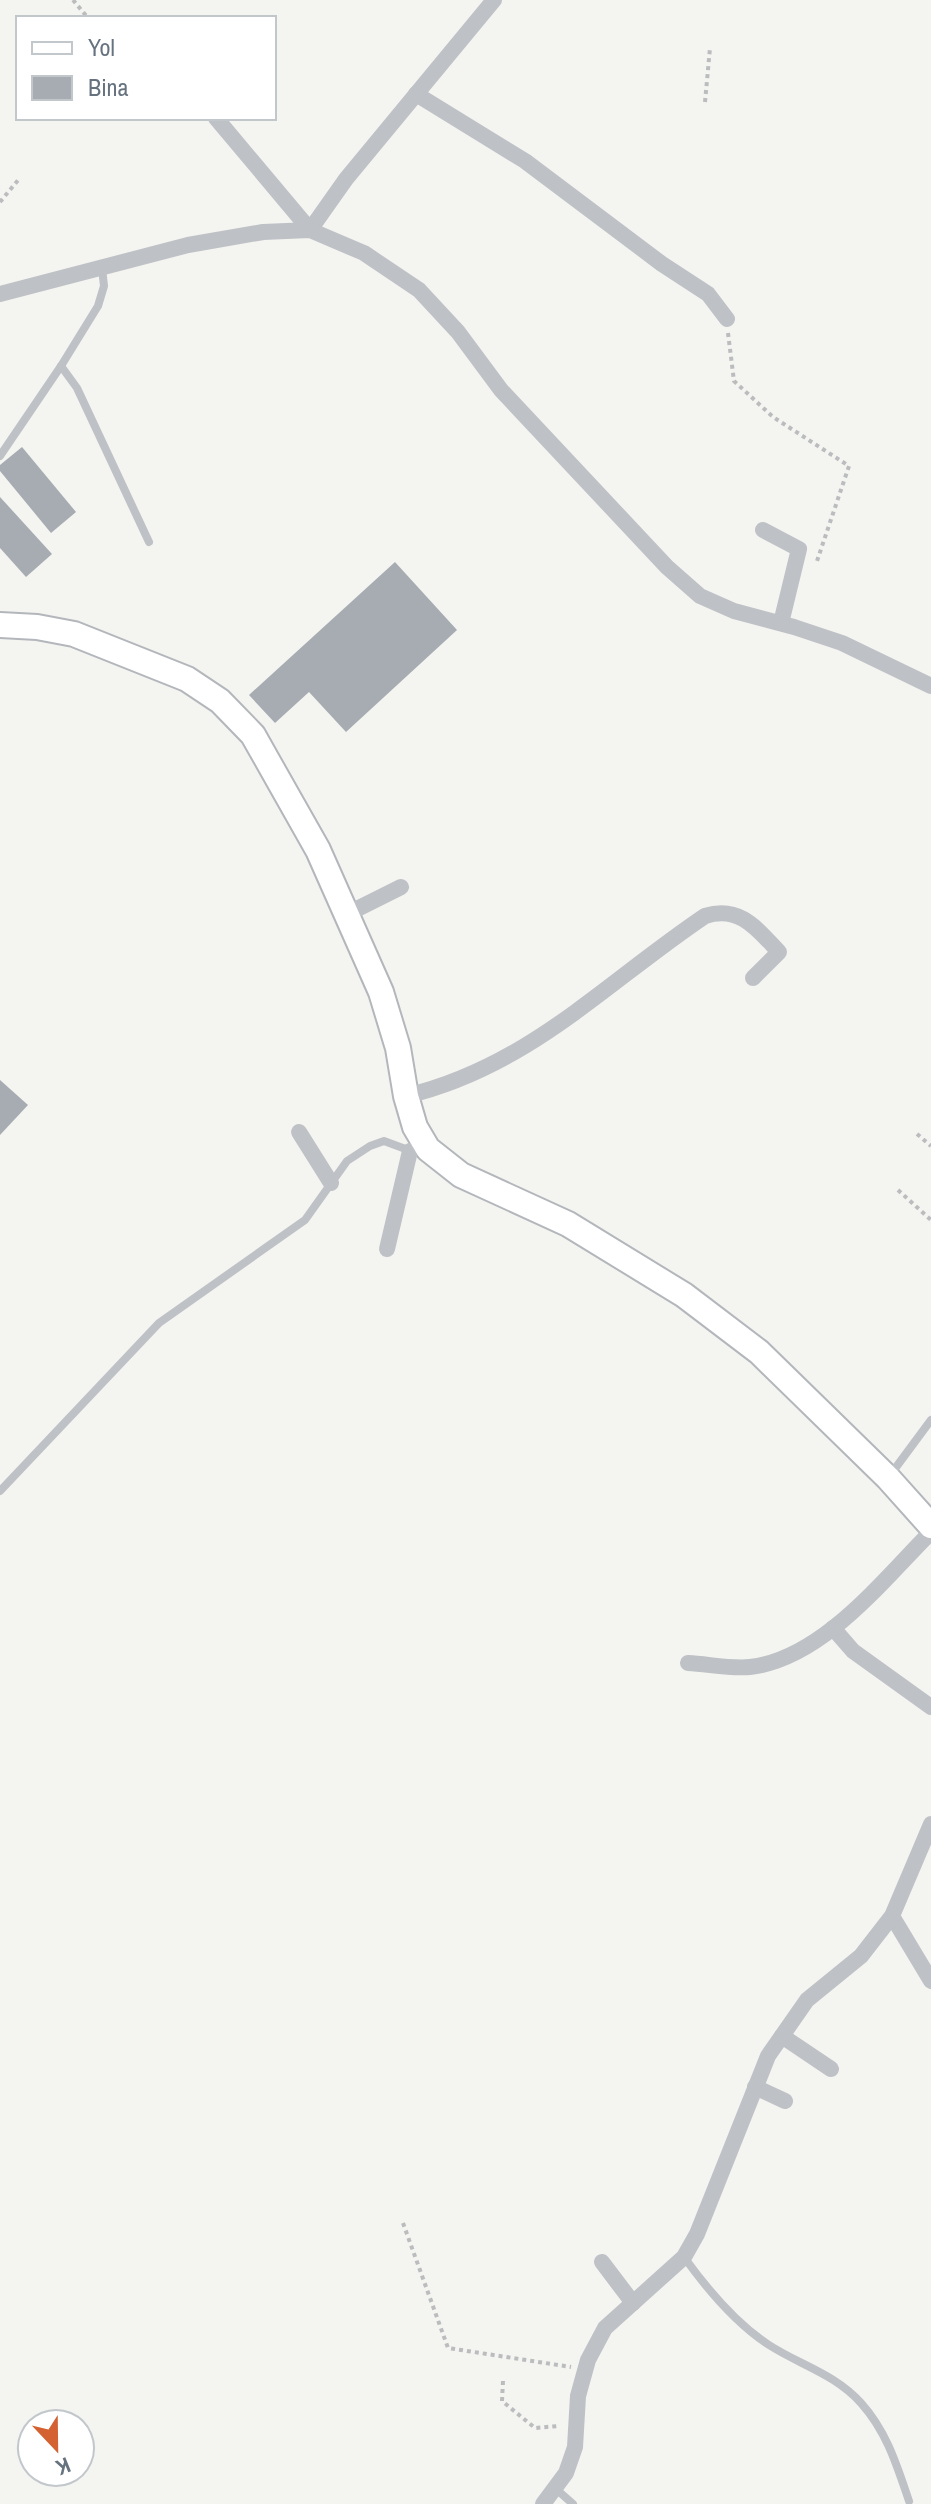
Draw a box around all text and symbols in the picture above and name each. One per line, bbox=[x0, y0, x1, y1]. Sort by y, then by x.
legend bbox=[16, 16, 276, 120]
text: Yol bbox=[88, 31, 115, 63]
text: Bina bbox=[88, 71, 129, 103]
north arrow bbox=[16, 2408, 96, 2488]
text: K bbox=[52, 2450, 75, 2483]

